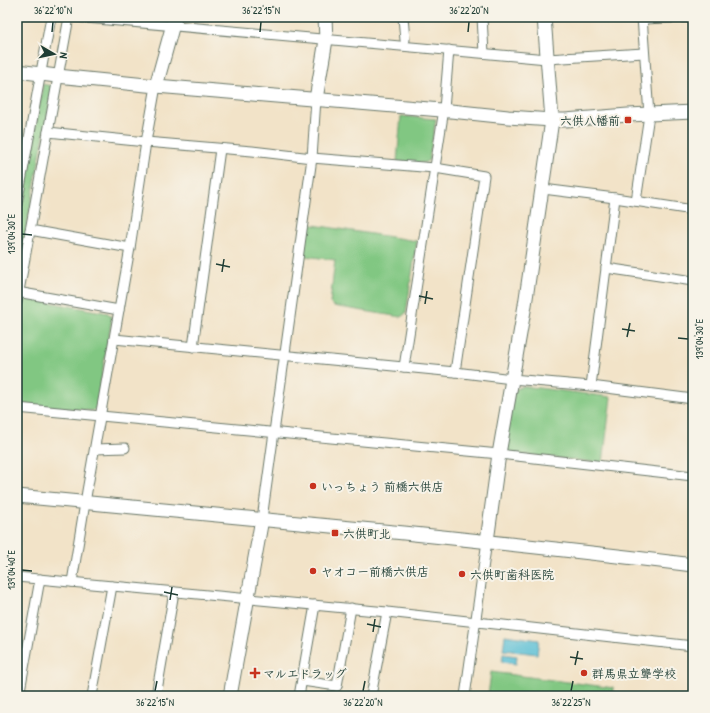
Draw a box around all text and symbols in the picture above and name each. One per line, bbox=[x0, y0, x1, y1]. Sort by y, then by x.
text: 36°22'10"N bbox=[34, 4, 72, 17]
text: 36°22'15"N bbox=[242, 4, 280, 17]
text: 36°22'20"N bbox=[449, 4, 489, 17]
north arrow bbox=[34, 34, 74, 74]
text: N bbox=[56, 52, 71, 60]
place label: 六供八幡前 bbox=[560, 112, 620, 129]
marker: 六供八幡前 bbox=[623, 115, 633, 125]
text: 139°04'30"E bbox=[5, 213, 18, 254]
text: 139°04'30"E bbox=[693, 318, 706, 359]
place label: いっちょう 前橋六供店 bbox=[321, 478, 444, 495]
marker: いっちょう 前橋六供店 bbox=[308, 481, 318, 491]
place label: 六供町北 bbox=[343, 525, 391, 542]
marker: 六供町北 bbox=[330, 528, 340, 538]
text: 139°04'40"E bbox=[5, 550, 18, 590]
place label: ヤオコー前橋六供店 bbox=[321, 563, 429, 580]
marker: ヤオコー前橋六供店 bbox=[308, 566, 318, 576]
place label: 六供町歯科医院 bbox=[470, 566, 554, 583]
marker: 六供町歯科医院 bbox=[457, 569, 467, 579]
place label: マルエドラッグ bbox=[263, 665, 347, 682]
place label: 群馬県立聾学校 bbox=[592, 665, 676, 682]
marker: マルエドラッグ bbox=[250, 668, 260, 678]
marker: 群馬県立聾学校 bbox=[579, 668, 589, 678]
text: 36°22'15"N bbox=[136, 696, 174, 709]
text: 36°22'20"N bbox=[343, 696, 383, 709]
text: 36°22'25"N bbox=[551, 696, 591, 709]

